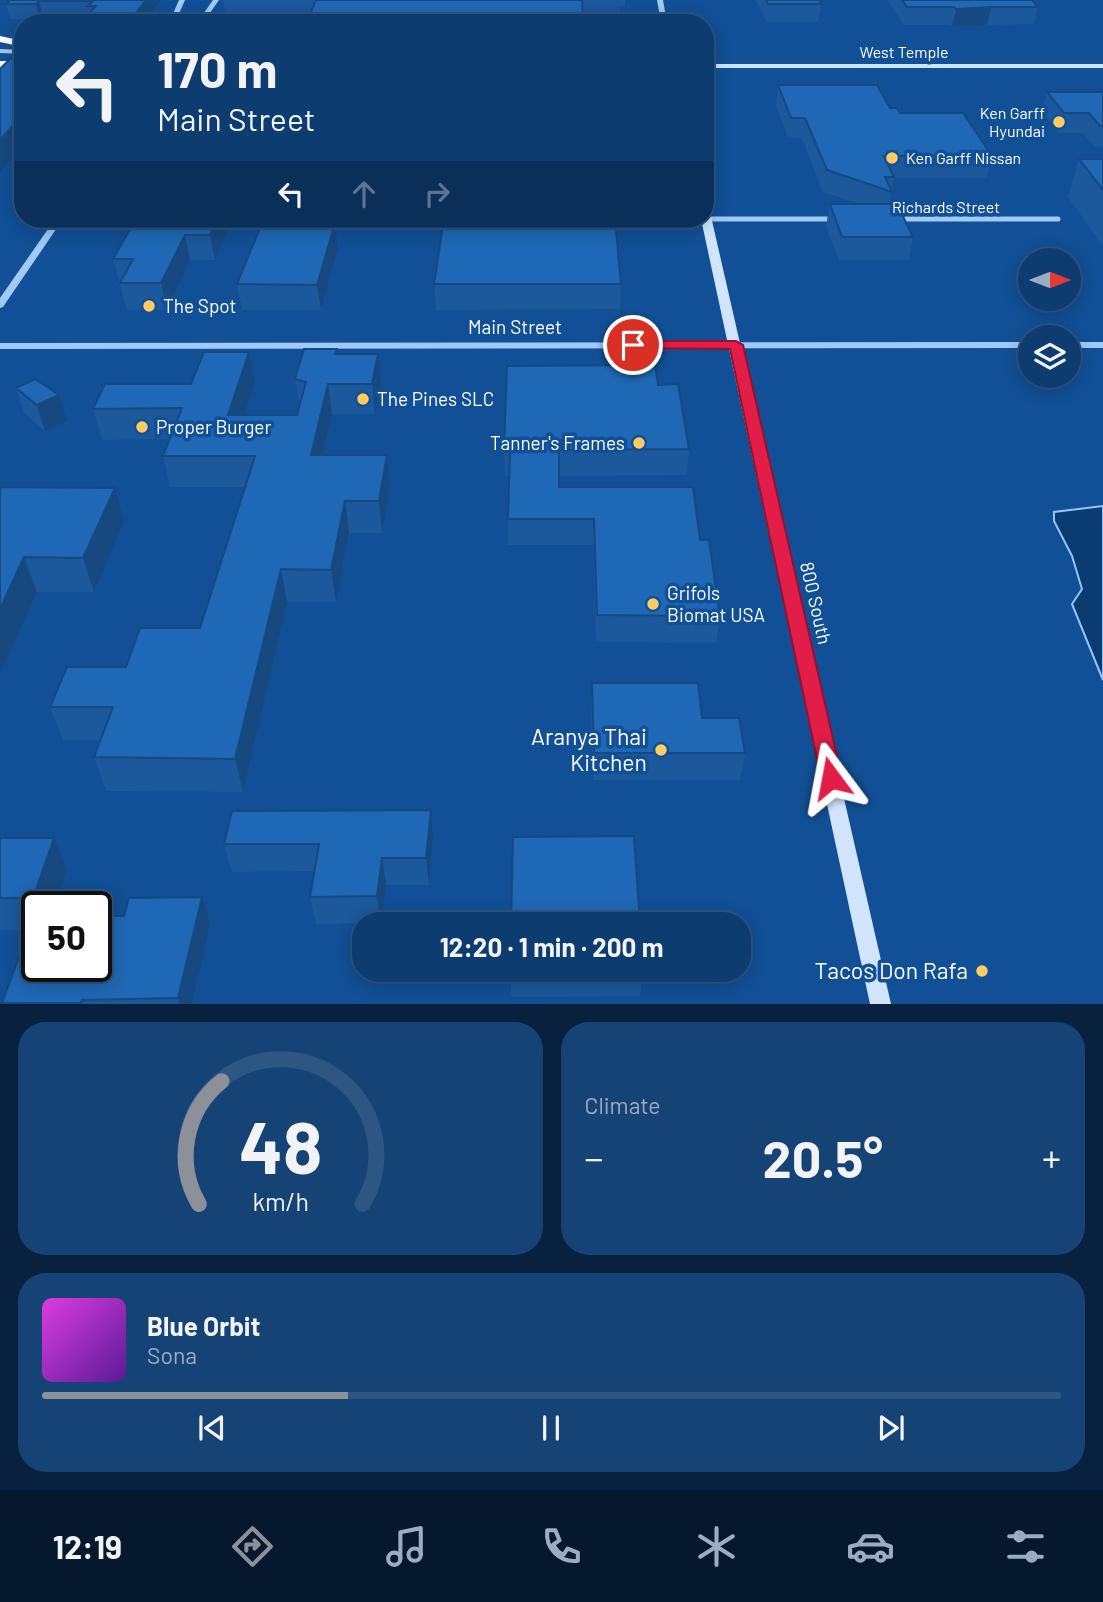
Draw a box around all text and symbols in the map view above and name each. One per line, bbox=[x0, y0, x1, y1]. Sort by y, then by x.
text: 170 m bbox=[157, 39, 277, 98]
icon: left bbox=[42, 42, 133, 133]
street label: West Temple bbox=[859, 42, 949, 61]
text: Main Street bbox=[157, 99, 315, 137]
place label: Ken Garff Hyundai bbox=[980, 103, 1045, 140]
marker: Ken Garff Hyundai bbox=[1051, 114, 1067, 130]
place label: Ken Garff Nissan bbox=[906, 148, 1021, 167]
marker: Ken Garff Nissan bbox=[884, 150, 900, 166]
icon: left bbox=[272, 175, 310, 213]
icon: ahead bbox=[345, 175, 383, 213]
icon: right bbox=[418, 175, 456, 213]
street label: Richards Street bbox=[892, 197, 1000, 216]
north arrow bbox=[1018, 248, 1082, 312]
map controls bbox=[1018, 248, 1081, 388]
place label: The Spot bbox=[163, 294, 236, 317]
marker: The Spot bbox=[141, 298, 157, 314]
street label: Main Street bbox=[468, 315, 562, 338]
pin bbox=[603, 315, 663, 375]
button: layers bbox=[1018, 325, 1081, 388]
icon: arrive bbox=[614, 326, 652, 364]
place label: The Pines SLC bbox=[377, 387, 494, 410]
marker: The Pines SLC bbox=[355, 391, 371, 407]
place label: Proper Burger bbox=[156, 415, 271, 438]
marker: Proper Burger bbox=[134, 419, 150, 435]
place label: Tanner's Frames bbox=[490, 431, 625, 454]
marker: Tanner's Frames bbox=[631, 435, 647, 451]
street label: 800 South bbox=[796, 559, 837, 646]
place label: Grifols Biomat USA bbox=[667, 581, 765, 626]
marker: Grifols Biomat USA bbox=[645, 596, 661, 612]
place label: Aranya Thai Kitchen bbox=[531, 722, 647, 776]
position arrow bbox=[794, 741, 868, 815]
marker: Aranya Thai Kitchen bbox=[653, 742, 669, 758]
speed limit sign: 50 bbox=[21, 891, 112, 982]
text: 12:20 · 1 min · 200 m bbox=[440, 931, 663, 962]
place label: Tacos Don Rafa bbox=[814, 956, 968, 984]
marker: Tacos Don Rafa bbox=[974, 963, 990, 979]
text: Climate bbox=[585, 1091, 661, 1119]
text: 48 bbox=[239, 1102, 322, 1190]
text: 20.5° bbox=[763, 1126, 883, 1188]
text: − bbox=[585, 1134, 604, 1180]
text: + bbox=[1042, 1134, 1061, 1180]
text: km/h bbox=[252, 1186, 309, 1216]
text: Blue Orbit bbox=[147, 1310, 260, 1341]
text: Sona bbox=[147, 1341, 197, 1369]
icon: previous bbox=[193, 1409, 231, 1447]
icon: pause bbox=[532, 1409, 570, 1447]
icon: next bbox=[872, 1409, 910, 1447]
icon: directions bbox=[228, 1522, 277, 1571]
icon: music bbox=[382, 1522, 431, 1571]
icon: phone bbox=[537, 1522, 586, 1571]
icon: climate bbox=[692, 1522, 741, 1571]
icon: car bbox=[846, 1522, 895, 1571]
icon: filters bbox=[1001, 1522, 1050, 1571]
text: 12:19 bbox=[53, 1527, 122, 1565]

